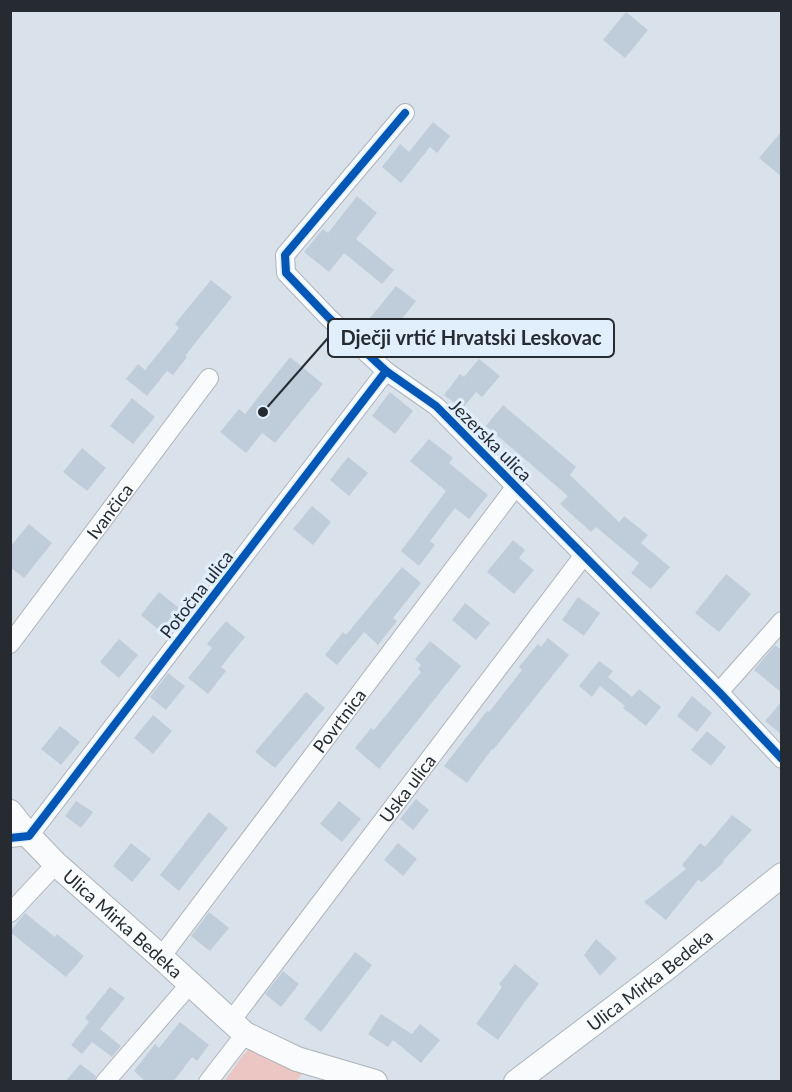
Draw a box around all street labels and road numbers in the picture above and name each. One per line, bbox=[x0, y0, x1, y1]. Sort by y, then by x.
street label: Jezerska ulica bbox=[445, 394, 537, 486]
street label: Ivančica bbox=[82, 479, 137, 543]
street label: Potočna ulica bbox=[155, 546, 237, 642]
street label: Povrtnica bbox=[308, 684, 370, 757]
street label: Uska ulica bbox=[375, 750, 440, 827]
street label: Ulica Mirka Bedeka bbox=[59, 864, 187, 982]
street label: Ulica Mirka Bedeka bbox=[582, 925, 717, 1035]

